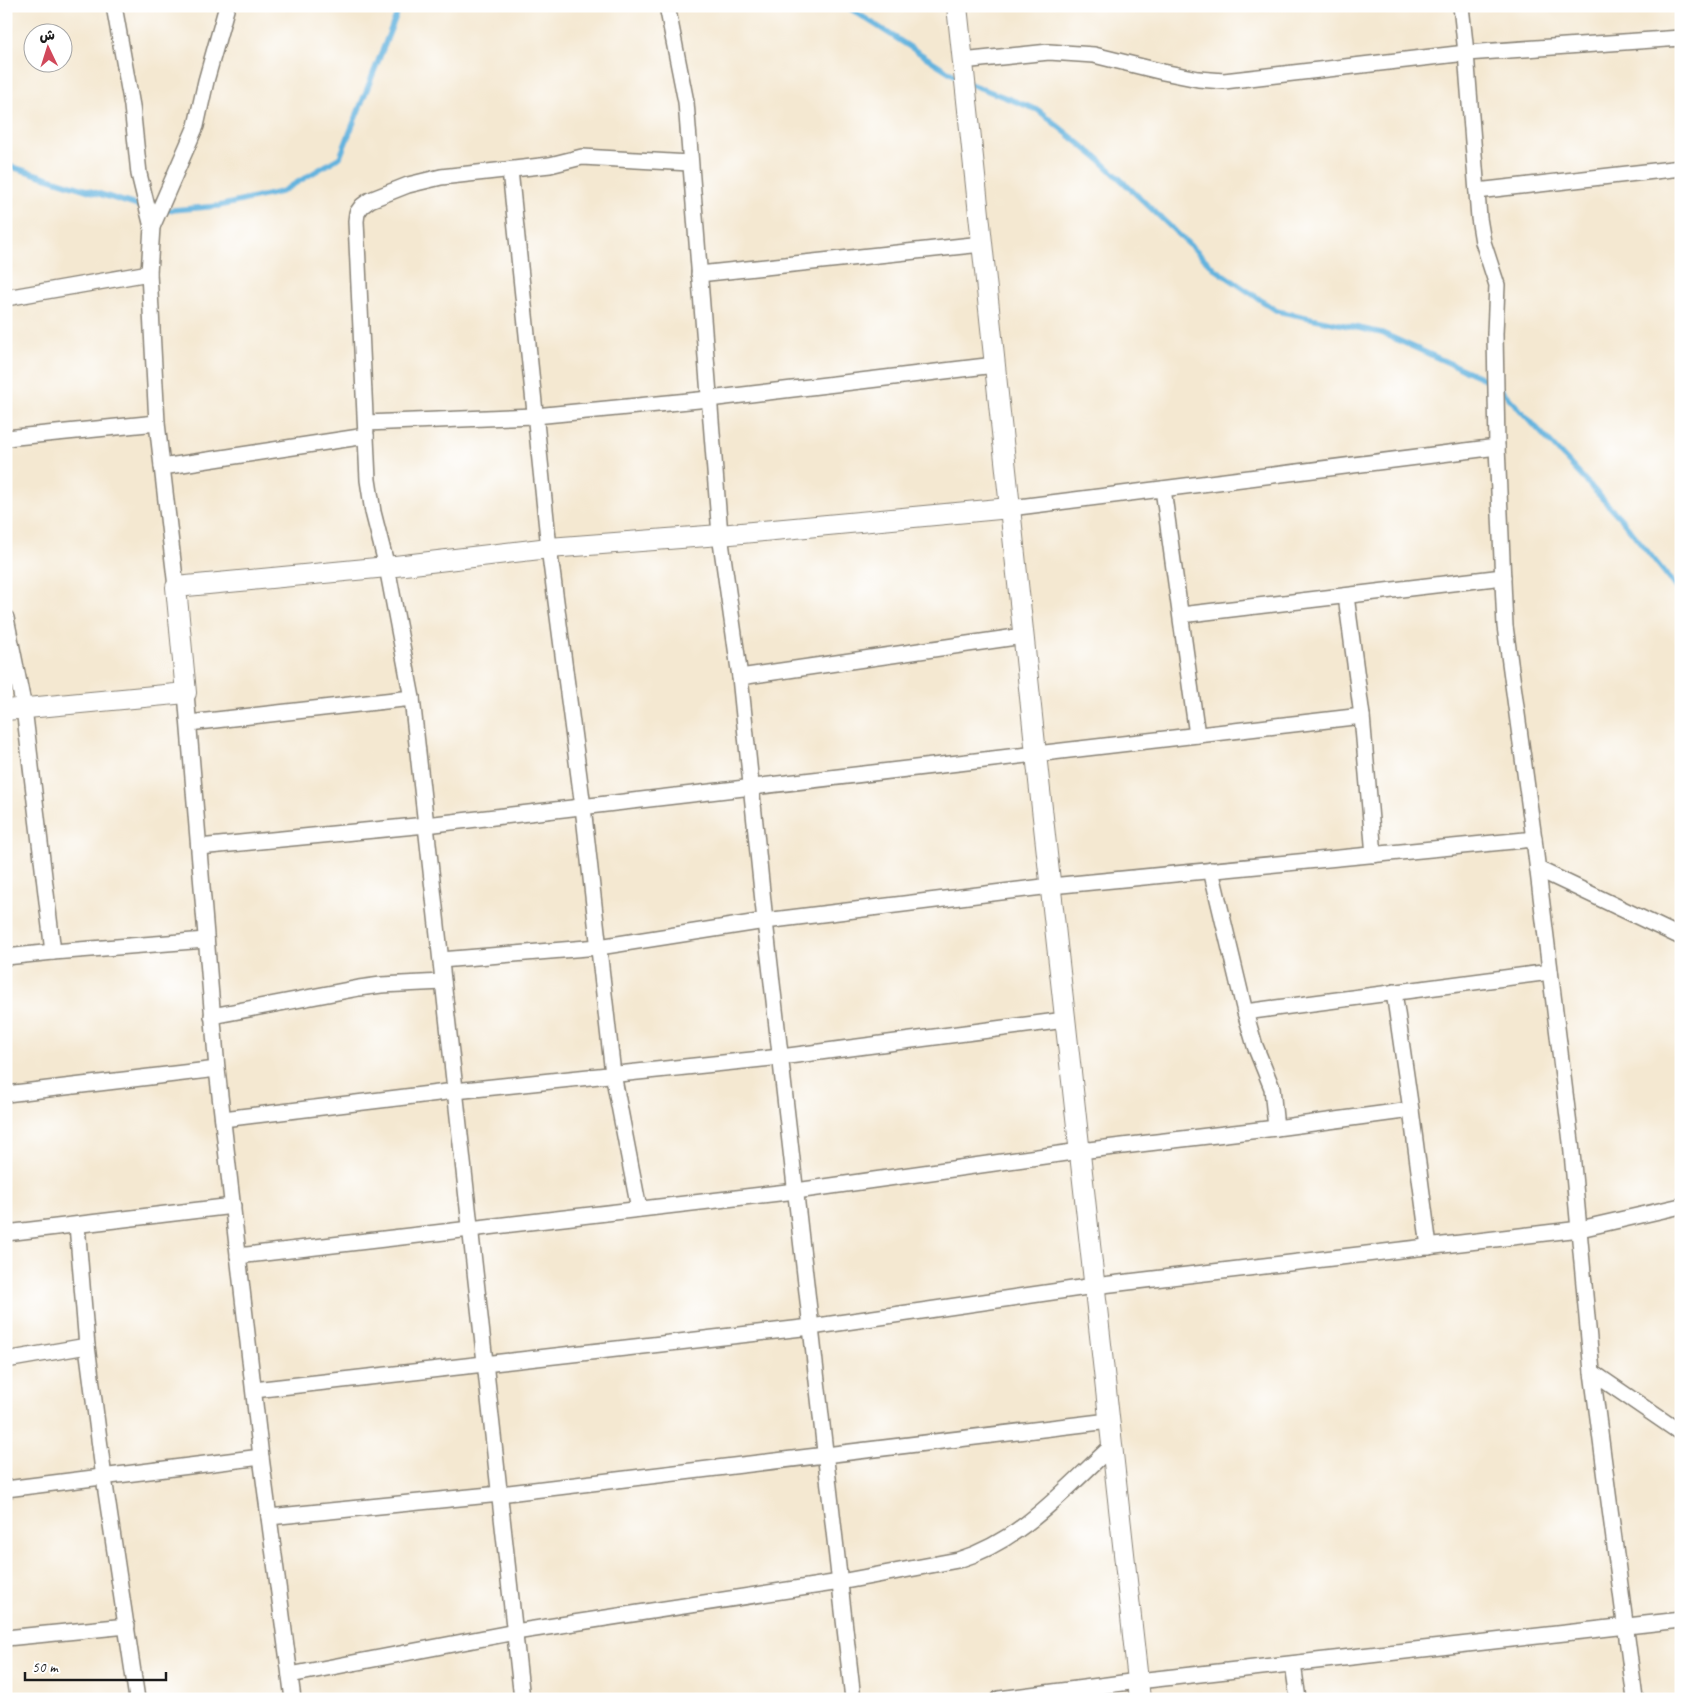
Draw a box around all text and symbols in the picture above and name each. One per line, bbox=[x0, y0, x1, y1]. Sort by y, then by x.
north arrow bbox=[22, 22, 72, 72]
text: ش bbox=[39, 27, 55, 45]
scale bar bbox=[25, 1650, 166, 1682]
text: 50 m bbox=[32, 1658, 59, 1677]

